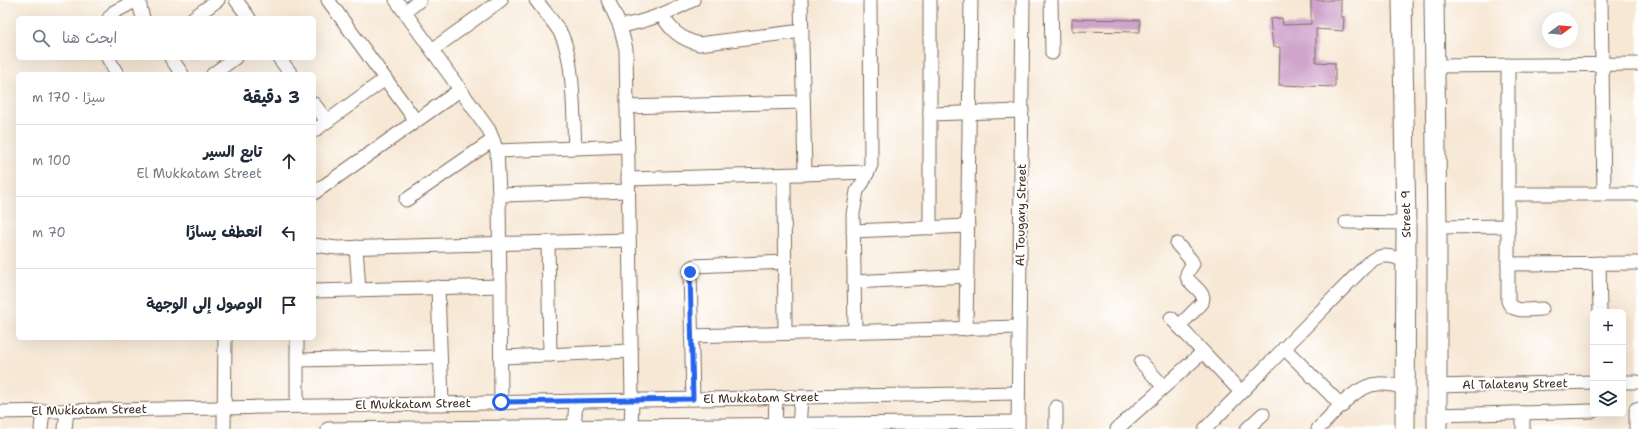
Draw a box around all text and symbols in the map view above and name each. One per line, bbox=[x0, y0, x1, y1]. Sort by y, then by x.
north arrow bbox=[1542, 12, 1578, 48]
search box bbox=[16, 16, 316, 60]
icon: search bbox=[30, 27, 52, 49]
text: ابحث هنا bbox=[62, 28, 117, 48]
text: 3 دقيقة bbox=[243, 86, 300, 108]
text: سيرًا · 170 m bbox=[32, 89, 105, 106]
text: تابع السير bbox=[203, 142, 262, 162]
icon: ahead bbox=[278, 150, 300, 172]
text: 100 m bbox=[32, 152, 71, 169]
street label: Al Tougary Street bbox=[1012, 163, 1030, 267]
text: El Mukkatam Street bbox=[136, 165, 262, 182]
street label: Street 9 bbox=[1398, 190, 1414, 238]
text: انعطف يسارًا bbox=[186, 222, 262, 242]
icon: left bbox=[278, 222, 300, 244]
text: 70 m bbox=[32, 224, 66, 241]
route end bbox=[681, 263, 699, 281]
text: الوصول إلى الوجهة bbox=[146, 294, 262, 314]
icon: arrive bbox=[278, 294, 300, 316]
map controls bbox=[1590, 309, 1626, 417]
button: + bbox=[1590, 309, 1626, 345]
button: − bbox=[1590, 345, 1626, 381]
street label: Al Talateny Street bbox=[1462, 375, 1568, 393]
button: layers bbox=[1590, 381, 1626, 417]
street label: El Mukkatam Street bbox=[703, 389, 819, 407]
route start bbox=[492, 393, 510, 411]
street label: El Mukkatam Street bbox=[355, 395, 471, 413]
street label: El Mukkatam Street bbox=[31, 401, 147, 419]

